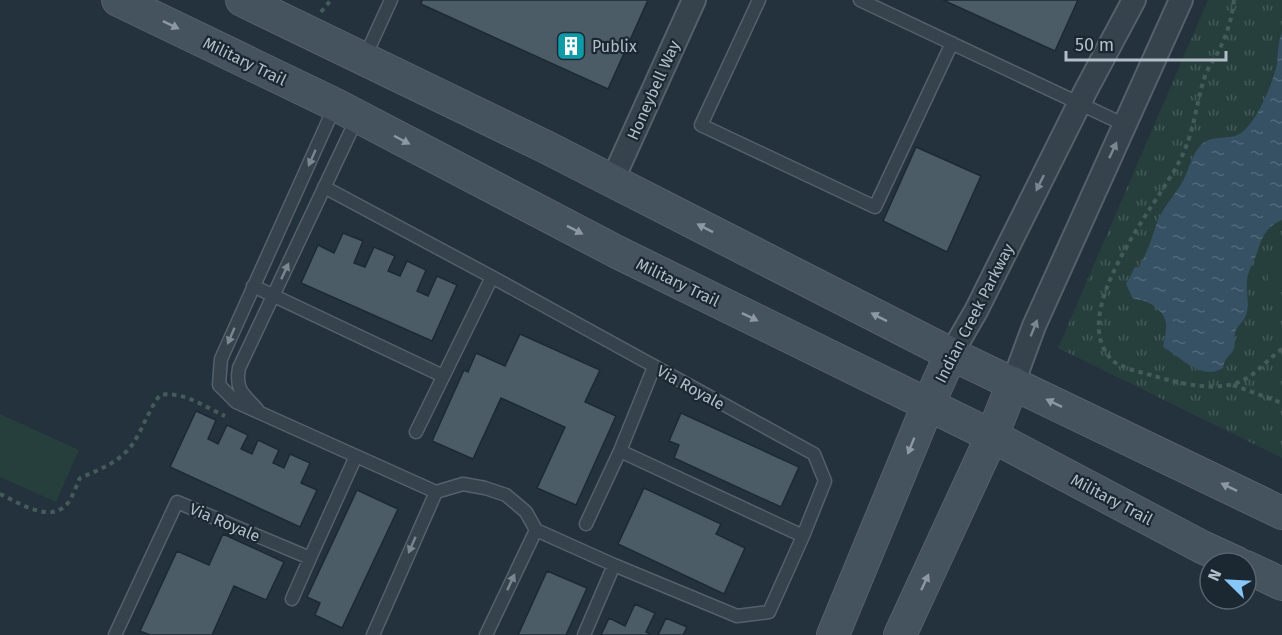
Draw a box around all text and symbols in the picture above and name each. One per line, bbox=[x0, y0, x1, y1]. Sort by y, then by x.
one-way arrow bbox=[163, 21, 180, 30]
scale bar bbox=[1066, 24, 1226, 62]
building icon: Publix bbox=[555, 30, 587, 62]
street label: Military Trail bbox=[200, 33, 290, 90]
text: 50 m bbox=[1075, 34, 1114, 56]
place label: Publix bbox=[592, 37, 637, 56]
street label: Honeybell Way bbox=[623, 37, 684, 143]
one-way arrow bbox=[394, 135, 411, 145]
one-way arrow bbox=[1108, 141, 1117, 158]
one-way arrow bbox=[307, 149, 316, 166]
one-way arrow bbox=[1035, 174, 1044, 191]
one-way arrow bbox=[696, 223, 714, 233]
one-way arrow bbox=[567, 225, 584, 235]
street label: Indian Creek Parkway bbox=[931, 240, 1018, 386]
street label: Military Trail bbox=[633, 254, 723, 311]
one-way arrow bbox=[280, 262, 289, 279]
one-way arrow bbox=[870, 312, 887, 322]
one-way arrow bbox=[741, 313, 758, 322]
one-way arrow bbox=[1030, 319, 1039, 337]
one-way arrow bbox=[226, 327, 236, 345]
street label: Via Royale bbox=[654, 361, 728, 414]
one-way arrow bbox=[1045, 398, 1062, 407]
one-way arrow bbox=[906, 438, 916, 456]
street label: Military Trail bbox=[1068, 470, 1156, 529]
one-way arrow bbox=[1221, 483, 1238, 492]
street label: Via Royale bbox=[187, 499, 263, 546]
one-way arrow bbox=[408, 537, 417, 554]
north arrow bbox=[1198, 551, 1258, 611]
text: N bbox=[1204, 566, 1226, 584]
one-way arrow bbox=[920, 572, 930, 590]
one-way arrow bbox=[507, 574, 516, 591]

